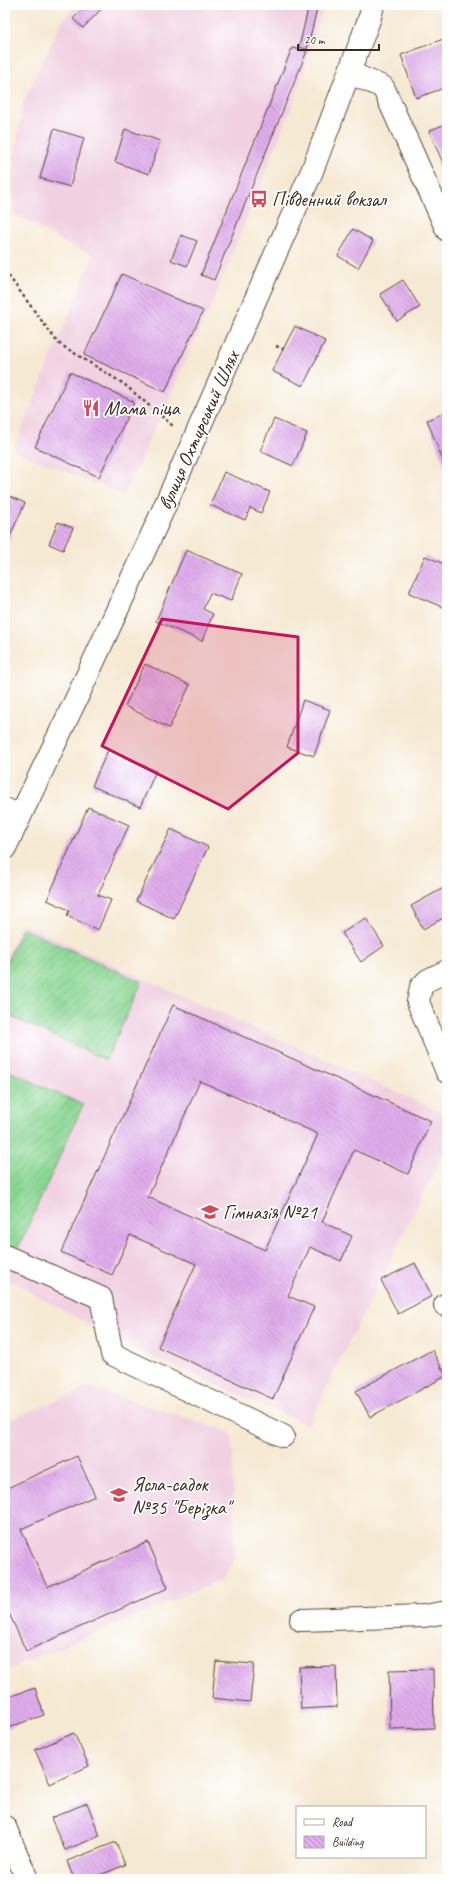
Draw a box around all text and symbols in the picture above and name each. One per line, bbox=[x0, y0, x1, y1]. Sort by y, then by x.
scale bar bbox=[298, 26, 379, 52]
text: 20 m bbox=[304, 32, 326, 48]
place label: Південний вокзал bbox=[272, 187, 388, 212]
bus stop icon: Південний вокзал bbox=[249, 189, 269, 209]
street label: вулиця Охтирський Шлях bbox=[152, 345, 246, 513]
place label: Мама піца bbox=[104, 396, 181, 421]
restaurant icon: Мама піца bbox=[81, 398, 101, 418]
place label: Гімназія №21 bbox=[223, 1200, 318, 1225]
school or university icon: Гімназія №21 bbox=[200, 1202, 220, 1222]
place label: Ясла-садок №35 "Берізка" bbox=[132, 1472, 235, 1521]
school or university icon: Ясла-садок №35 "Берізка" bbox=[109, 1485, 129, 1505]
legend bbox=[296, 1806, 426, 1858]
text: Road bbox=[332, 1814, 354, 1830]
text: Building bbox=[332, 1834, 364, 1850]

